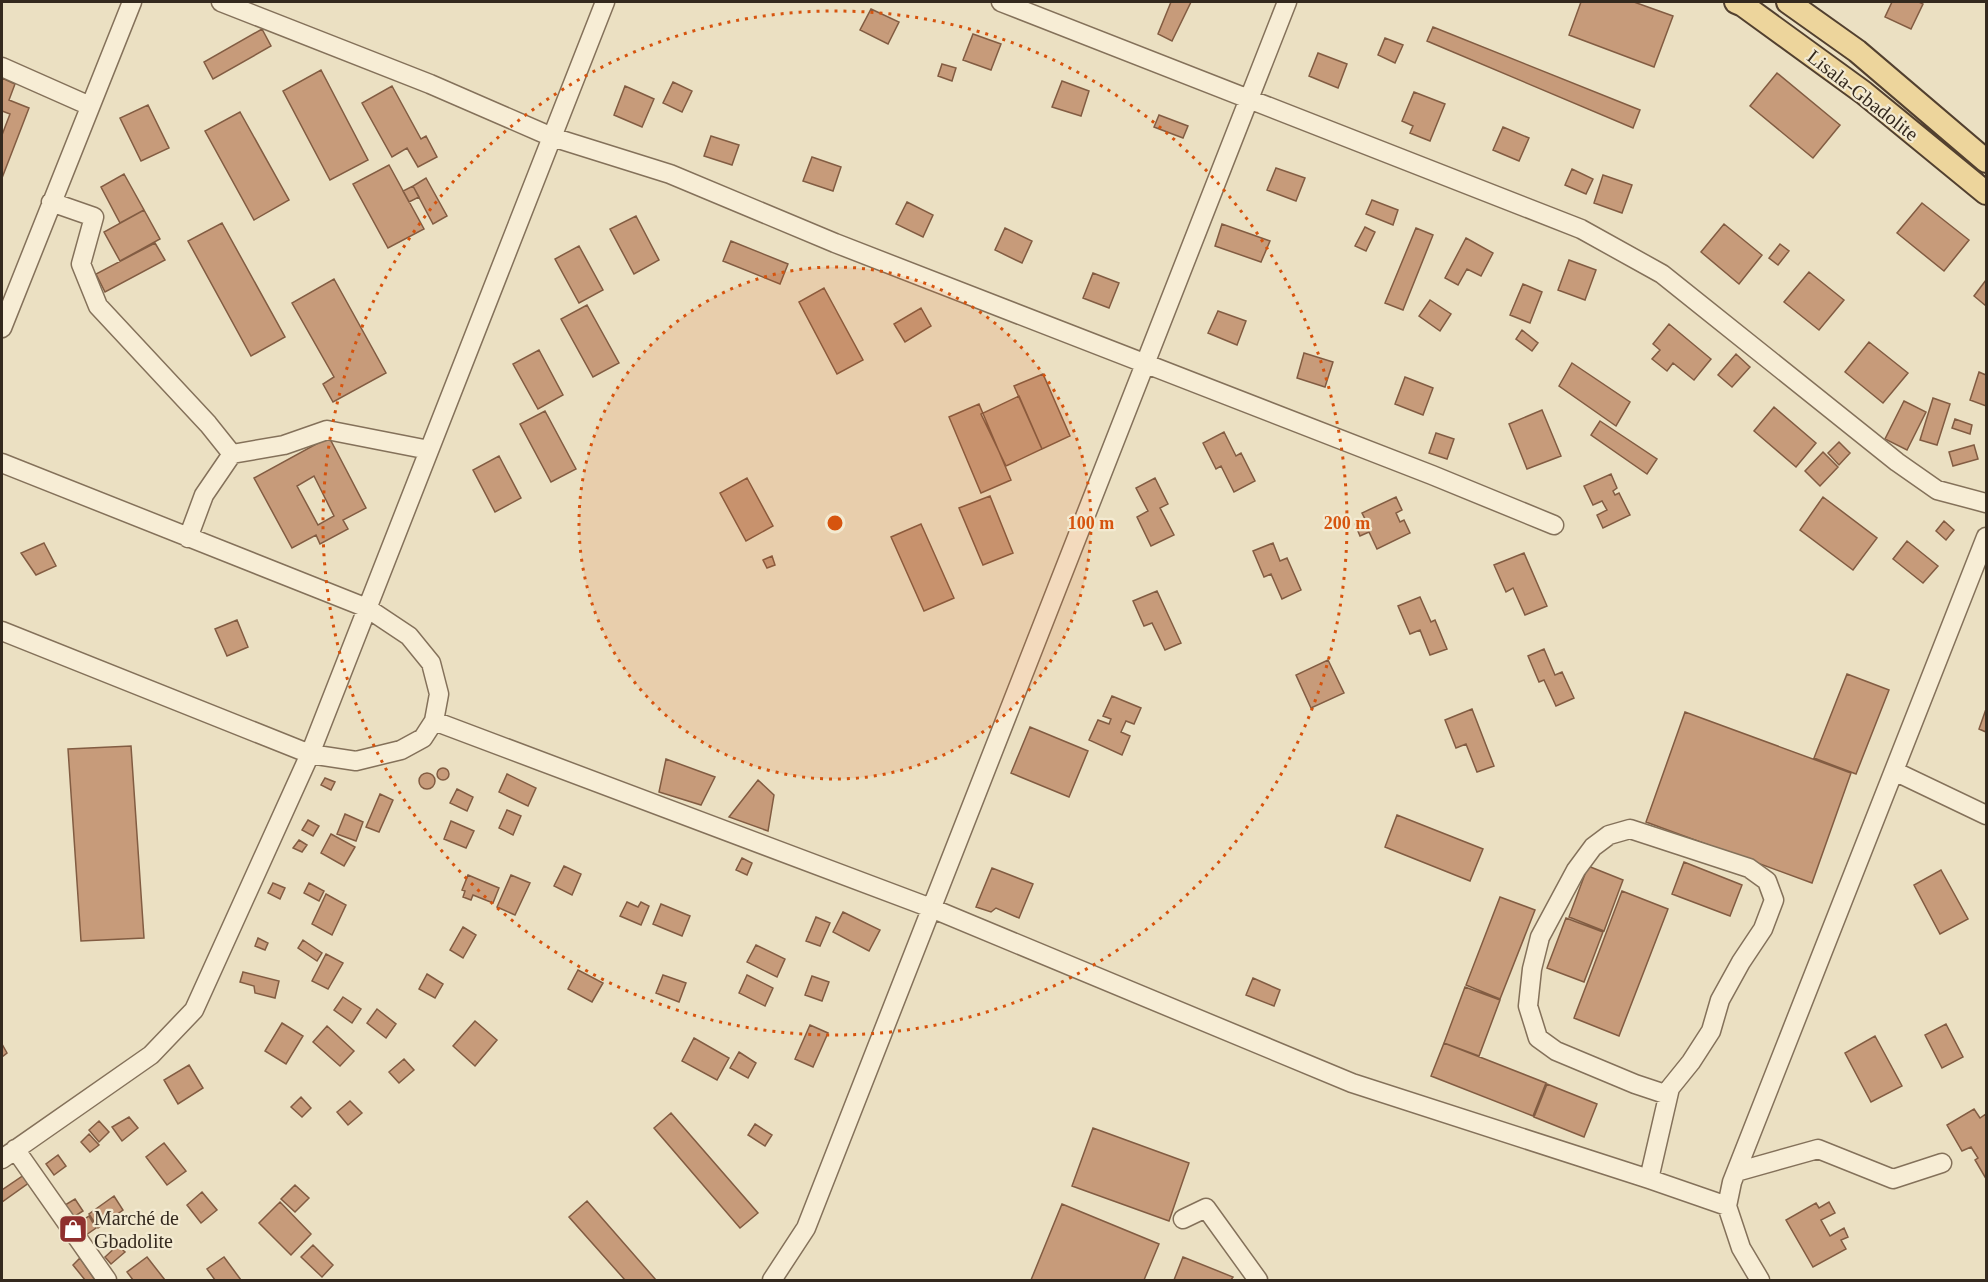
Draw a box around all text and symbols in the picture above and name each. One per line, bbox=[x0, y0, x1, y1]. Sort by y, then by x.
street label: Lisala-Gbadolite bbox=[1803, 45, 1923, 145]
centre of rings bbox=[825, 513, 845, 533]
text: 100 m bbox=[1068, 513, 1114, 533]
text: 200 m bbox=[1324, 513, 1370, 533]
place label: Marché de Gbadolite bbox=[94, 1207, 179, 1252]
shop icon: Marché de Gbadolite bbox=[57, 1213, 89, 1245]

